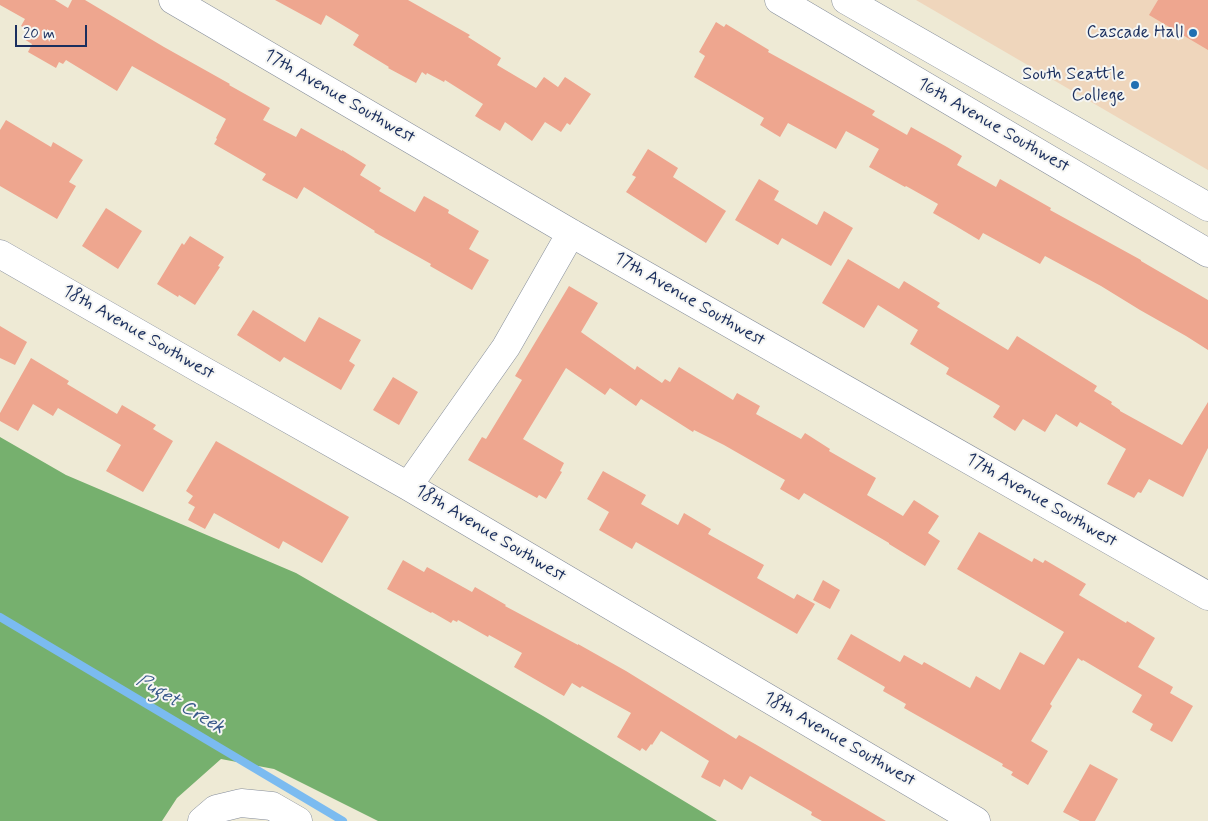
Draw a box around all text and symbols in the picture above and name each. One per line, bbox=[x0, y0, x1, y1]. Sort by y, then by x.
scale bar bbox=[18, 15, 90, 47]
place label: Cascade Hall bbox=[1086, 22, 1183, 44]
text: 20 m bbox=[23, 24, 55, 44]
marker: Cascade Hall bbox=[1187, 27, 1199, 39]
street label: 17th Avenue Southwest bbox=[259, 45, 419, 149]
place label: South Seattle College bbox=[1022, 64, 1125, 106]
street label: 16th Avenue Southwest bbox=[913, 74, 1073, 178]
marker: South Seattle College bbox=[1129, 79, 1141, 91]
street label: 17th Avenue Southwest bbox=[609, 248, 769, 352]
street label: 18th Avenue Southwest bbox=[58, 281, 218, 385]
street label: 17th Avenue Southwest bbox=[961, 449, 1121, 553]
street label: 18th Avenue Southwest bbox=[411, 480, 569, 588]
water label: Puget Creek bbox=[132, 670, 228, 740]
street label: 18th Avenue Southwest bbox=[759, 688, 919, 792]

